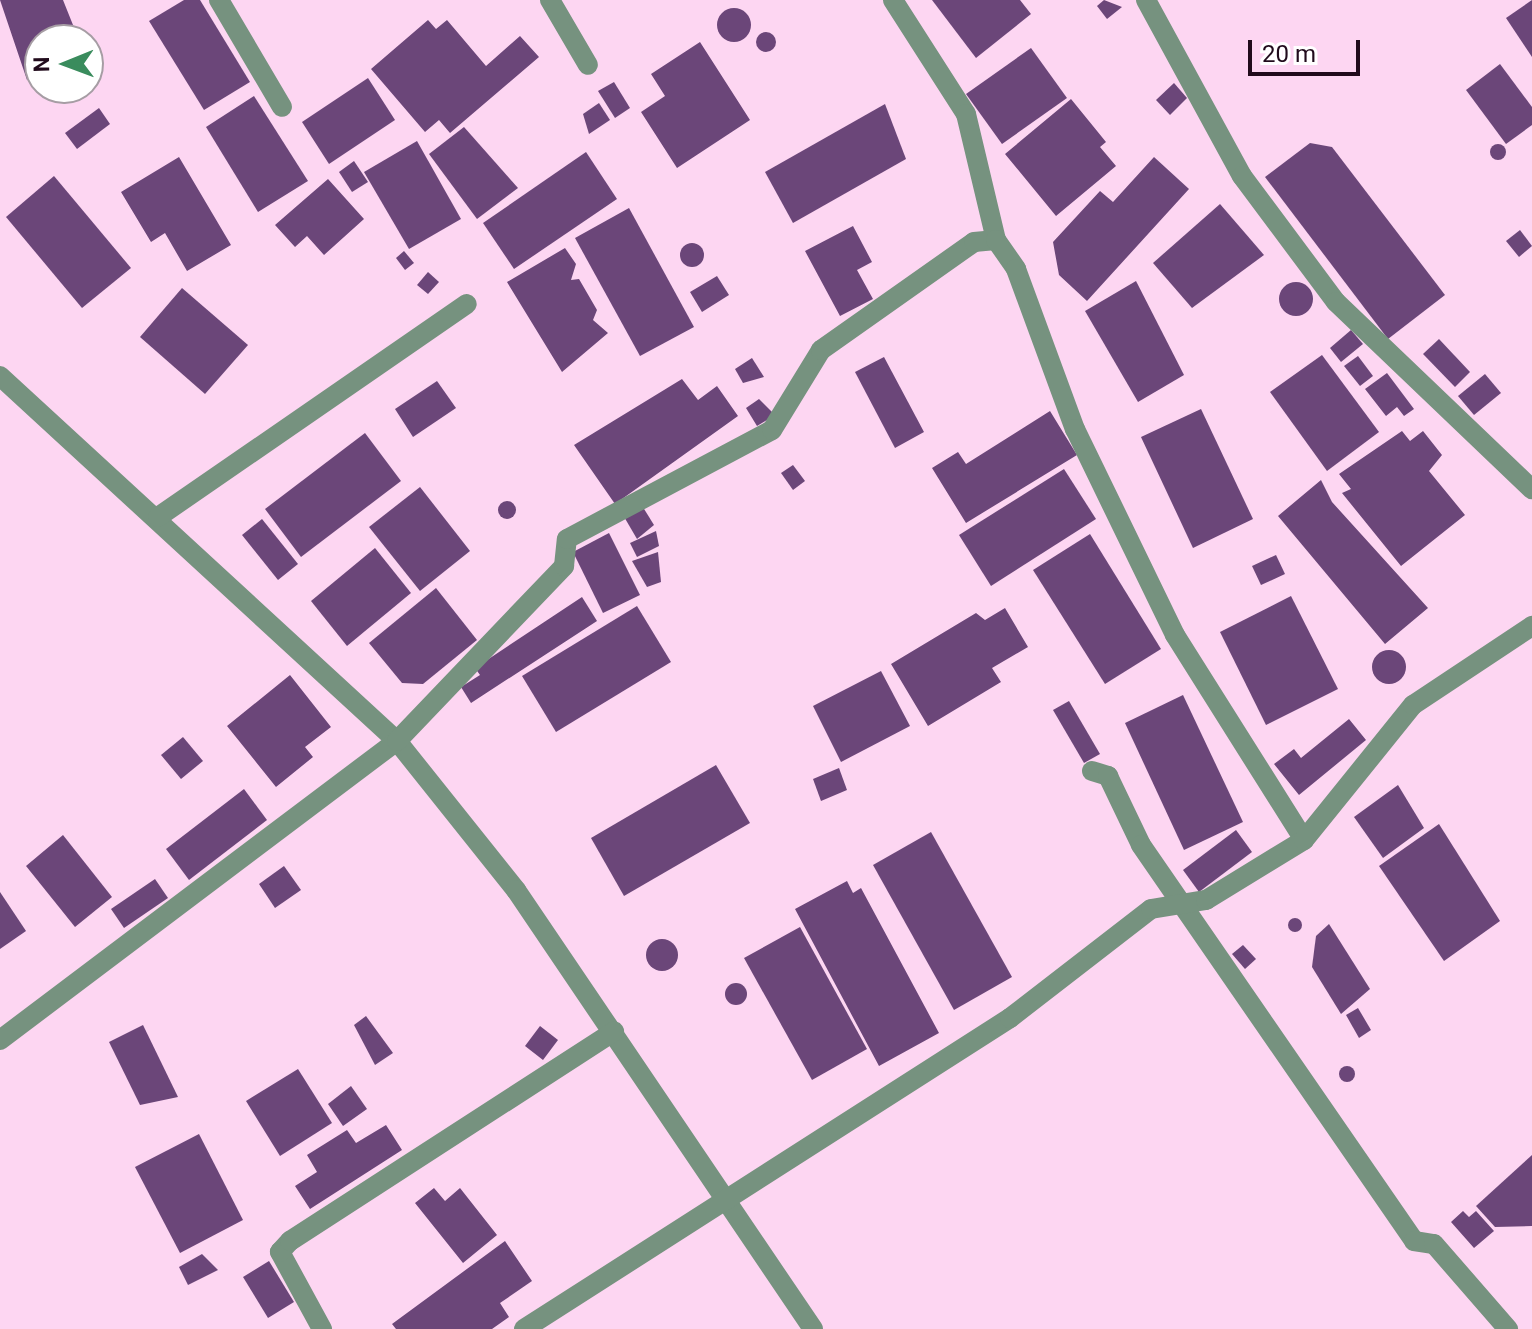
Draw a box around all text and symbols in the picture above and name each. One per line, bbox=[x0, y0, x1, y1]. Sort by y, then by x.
north arrow bbox=[24, 24, 104, 104]
scale bar bbox=[1252, 24, 1364, 74]
text: 20 m bbox=[1262, 40, 1316, 68]
text: N bbox=[29, 56, 54, 72]

